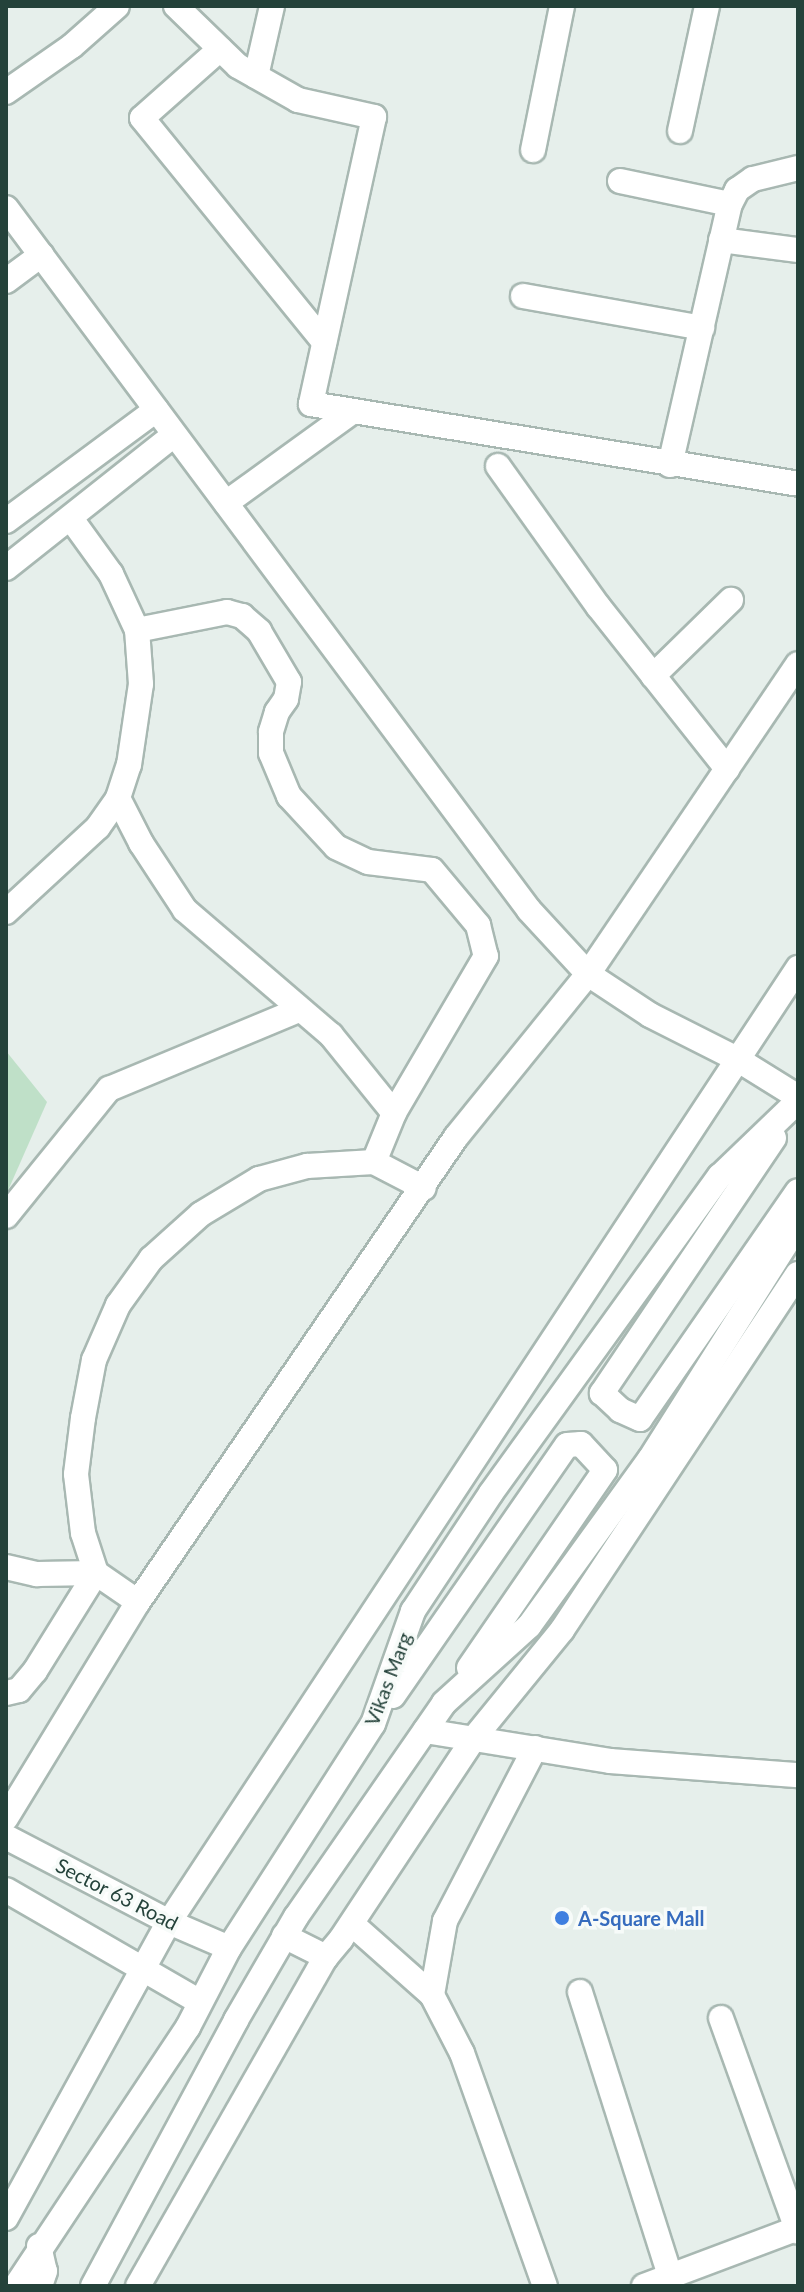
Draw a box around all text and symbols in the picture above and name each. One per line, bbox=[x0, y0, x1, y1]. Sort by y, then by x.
street label: Vikas Marg bbox=[359, 1629, 417, 1729]
street label: Sector 63 Road bbox=[52, 1853, 182, 1935]
place label: A-Square Mall bbox=[578, 1906, 705, 1930]
marker: A-Square Mall bbox=[553, 1909, 571, 1927]

